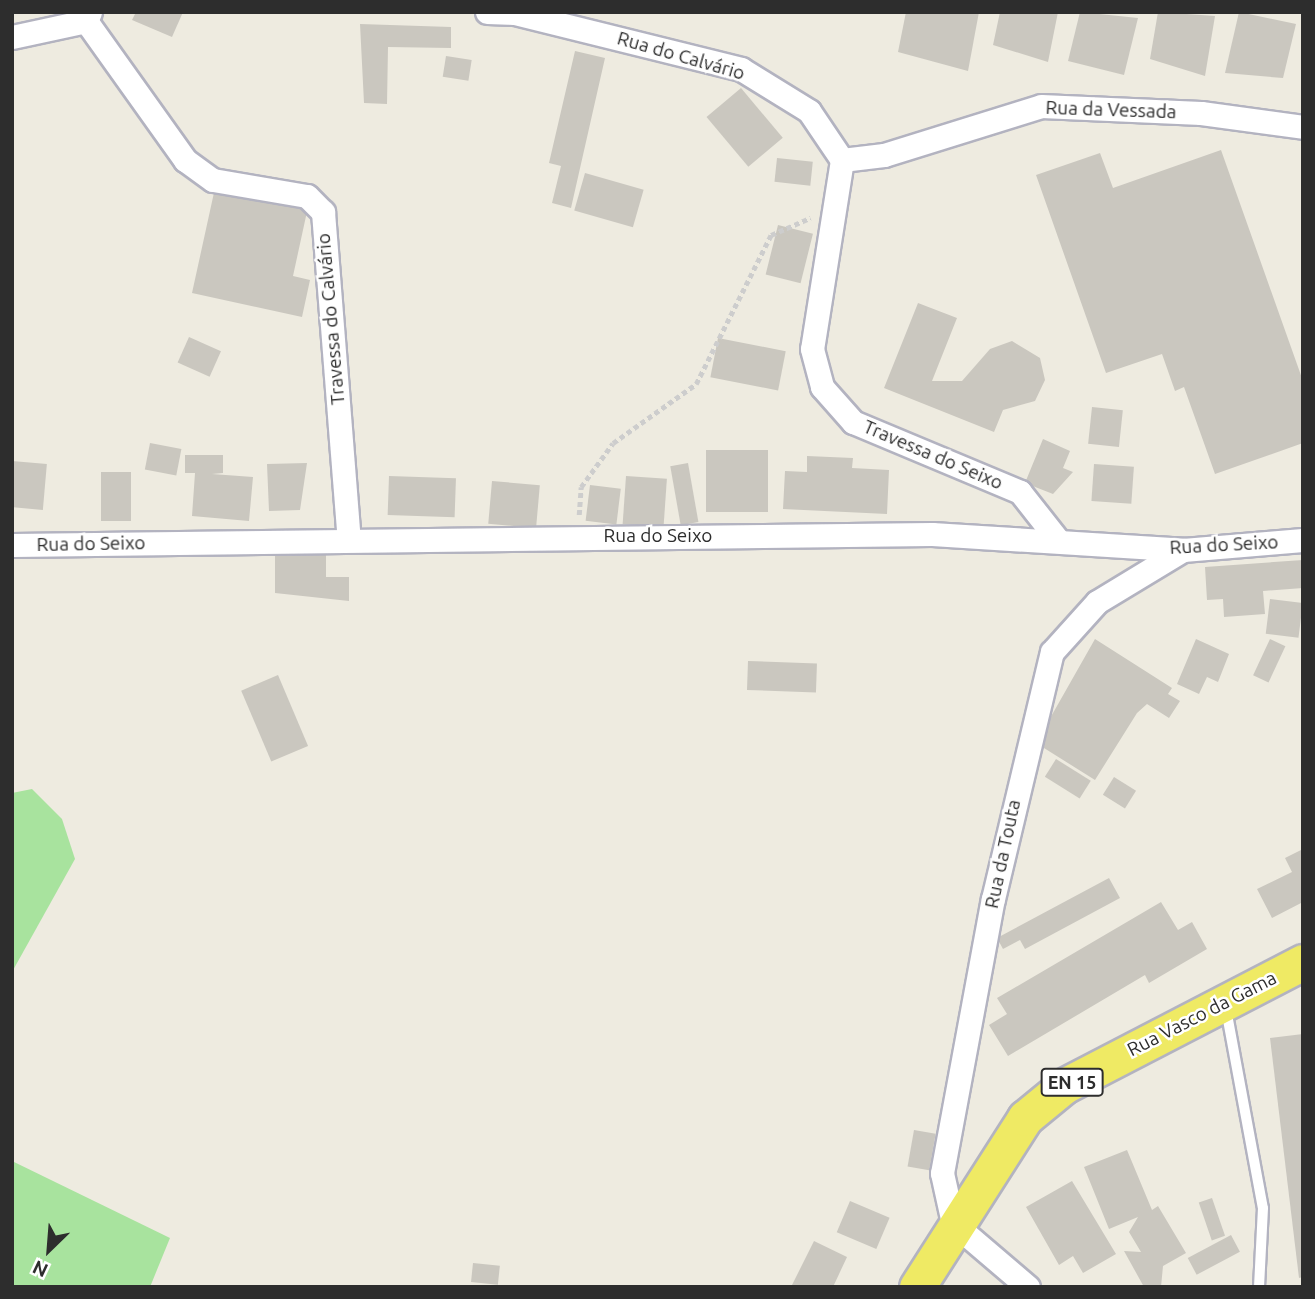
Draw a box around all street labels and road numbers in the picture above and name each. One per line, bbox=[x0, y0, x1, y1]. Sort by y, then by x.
street label: Rua do Calvário bbox=[615, 27, 747, 85]
street label: Rua da Vessada bbox=[1045, 96, 1177, 124]
street label: Travessa do Calvário bbox=[312, 232, 350, 406]
street label: Travessa do Seixo bbox=[860, 415, 1006, 495]
street label: Rua do Seixo bbox=[604, 525, 712, 547]
street label: Rua do Seixo bbox=[1169, 531, 1279, 559]
street label: Rua do Seixo bbox=[36, 532, 146, 556]
street label: Rua da Touta bbox=[980, 797, 1026, 911]
street label: Rua Vasco da Gama bbox=[1124, 966, 1280, 1062]
road number: EN 15 bbox=[1040, 1068, 1104, 1097]

